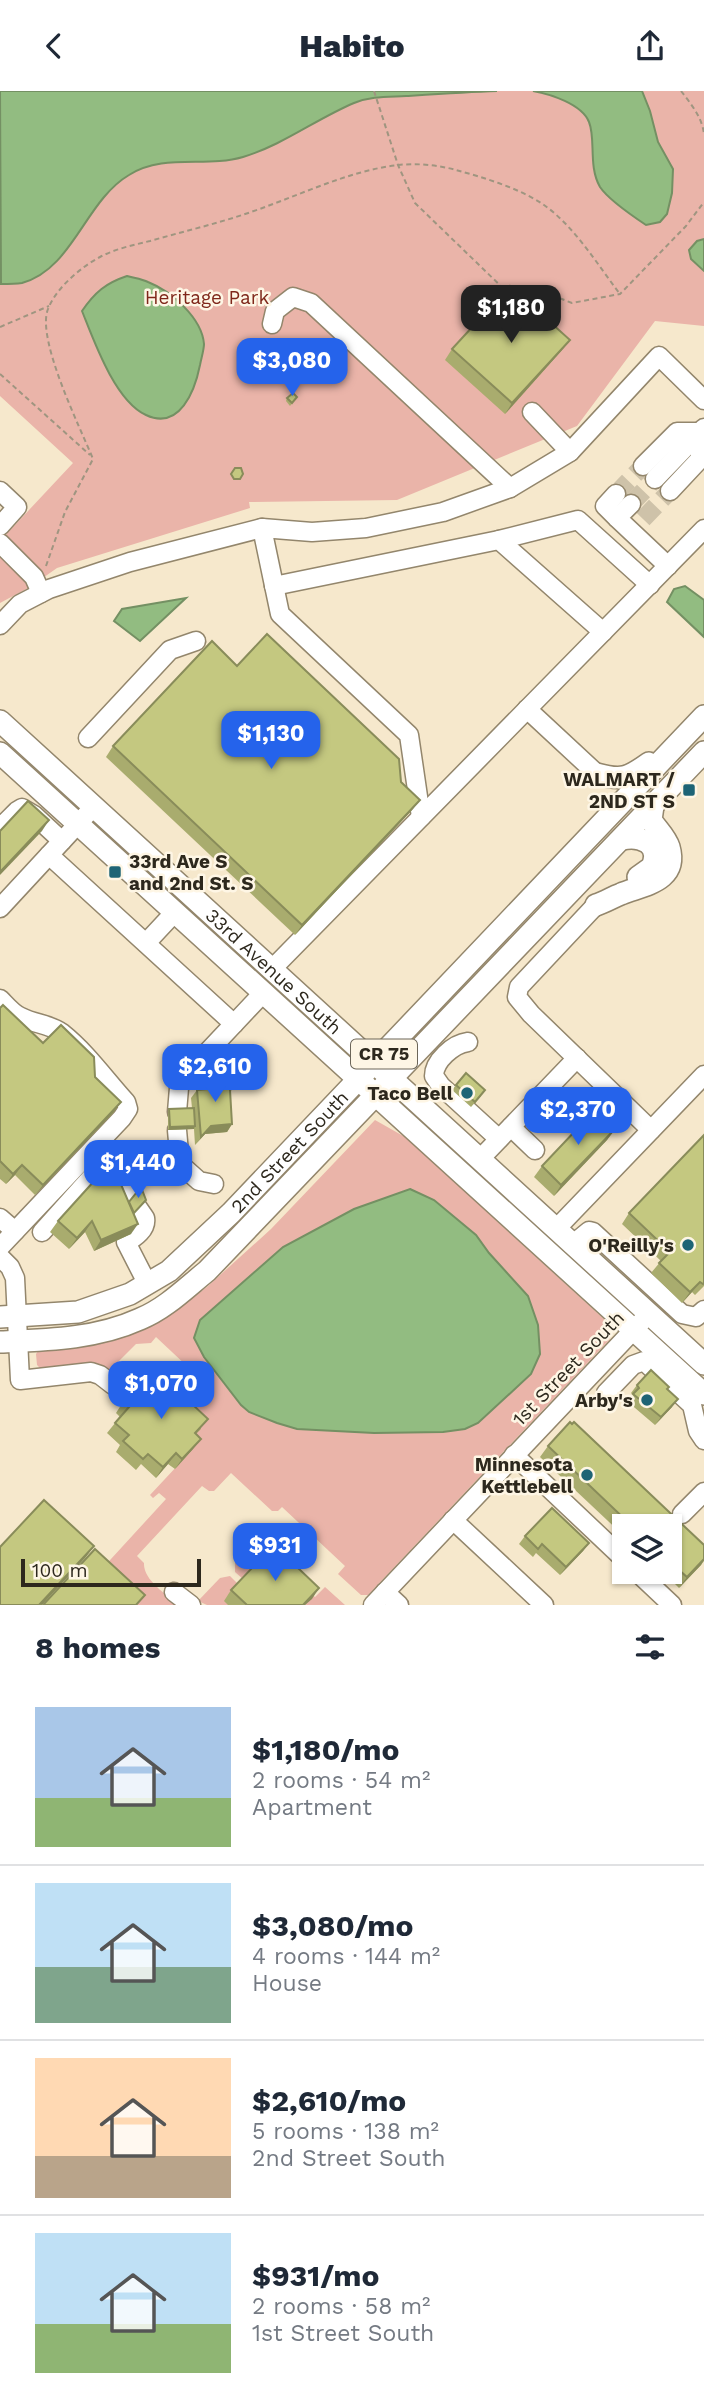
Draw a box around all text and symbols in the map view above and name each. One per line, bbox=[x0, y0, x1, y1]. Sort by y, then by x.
icon: back bbox=[35, 27, 73, 65]
text: Habito bbox=[299, 27, 405, 65]
icon: share bbox=[631, 27, 669, 65]
pin: $1,180 bbox=[454, 285, 568, 345]
park label: Heritage Park bbox=[145, 286, 270, 309]
text: $1,180 bbox=[477, 294, 545, 321]
pin: $3,080 bbox=[235, 338, 349, 398]
text: $3,080 bbox=[253, 347, 331, 374]
pin: $1,130 bbox=[214, 711, 328, 771]
text: $1,130 bbox=[237, 720, 305, 747]
place label: WALMART / 2ND ST S bbox=[563, 768, 675, 813]
marker: WALMART / 2ND ST S bbox=[681, 782, 697, 798]
place label: 33rd Ave S and 2nd St. S bbox=[129, 850, 253, 895]
marker: 33rd Ave S and 2nd St. S bbox=[107, 864, 123, 880]
street label: 33rd Avenue South bbox=[201, 904, 346, 1039]
road number: CR 75 bbox=[351, 1039, 417, 1069]
pin: $2,610 bbox=[158, 1045, 272, 1104]
text: $2,610 bbox=[178, 1053, 252, 1080]
place label: Taco Bell bbox=[367, 1082, 454, 1105]
marker: Taco Bell bbox=[459, 1085, 475, 1101]
street label: 2nd Street South bbox=[226, 1086, 353, 1218]
pin: $2,370 bbox=[521, 1087, 635, 1147]
text: $2,370 bbox=[540, 1096, 616, 1123]
pin: $1,440 bbox=[81, 1141, 195, 1200]
text: $1,440 bbox=[100, 1149, 176, 1176]
place label: O'Reilly's bbox=[588, 1234, 674, 1257]
marker: O'Reilly's bbox=[680, 1237, 696, 1253]
street label: 1st Street South bbox=[508, 1306, 629, 1430]
pin: $1,070 bbox=[104, 1361, 218, 1421]
text: $1,070 bbox=[124, 1370, 198, 1397]
place label: Arby's bbox=[575, 1389, 633, 1412]
marker: Arby's bbox=[639, 1392, 655, 1408]
place label: Minnesota Kettlebell bbox=[475, 1453, 574, 1498]
marker: Minnesota Kettlebell bbox=[579, 1467, 595, 1483]
map controls bbox=[612, 1514, 682, 1584]
button: layers bbox=[612, 1514, 682, 1584]
pin: $931 bbox=[234, 1523, 316, 1583]
text: $931 bbox=[249, 1532, 301, 1559]
scale bar bbox=[21, 1556, 201, 1588]
text: 100 m bbox=[32, 1559, 88, 1582]
icon: filters bbox=[631, 1628, 669, 1666]
text: 8 homes bbox=[35, 1630, 161, 1665]
text: $1,180/mo bbox=[252, 1732, 399, 1767]
icon: home bbox=[91, 1735, 175, 1819]
text: 2 rooms · 54 m² bbox=[252, 1767, 430, 1794]
text: Apartment bbox=[252, 1794, 372, 1821]
text: $3,080/mo bbox=[252, 1908, 413, 1943]
icon: home bbox=[91, 1911, 175, 1995]
text: 4 rooms · 144 m² bbox=[252, 1943, 440, 1970]
text: House bbox=[252, 1970, 322, 1997]
text: $2,610/mo bbox=[252, 2083, 406, 2118]
icon: home bbox=[91, 2086, 175, 2170]
text: 5 rooms · 138 m² bbox=[252, 2118, 439, 2145]
text: 2nd Street South bbox=[252, 2145, 446, 2172]
text: $931/mo bbox=[252, 2258, 379, 2293]
icon: home bbox=[91, 2261, 175, 2345]
text: 2 rooms · 58 m² bbox=[252, 2293, 431, 2320]
text: 1st Street South bbox=[252, 2320, 434, 2347]

